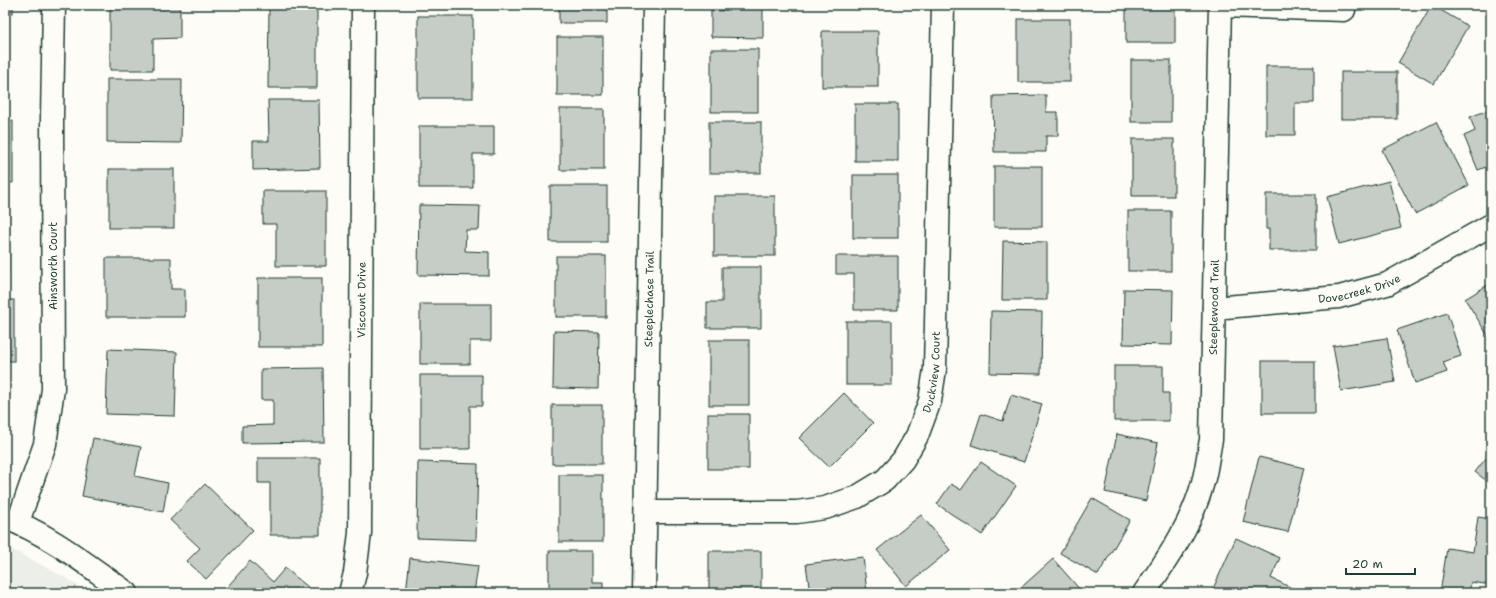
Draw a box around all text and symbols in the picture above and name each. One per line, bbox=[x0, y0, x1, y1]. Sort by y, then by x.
street label: Ainsworth Court bbox=[46, 222, 61, 310]
street label: Steeplechase Trail bbox=[641, 250, 657, 347]
street label: Steeplewood Trail bbox=[1205, 259, 1222, 355]
street label: Viscount Drive bbox=[354, 262, 369, 338]
street label: Dovecreek Drive bbox=[1318, 270, 1403, 306]
street label: Duckview Court bbox=[919, 331, 943, 415]
scale bar bbox=[1346, 550, 1415, 576]
text: 20 m bbox=[1352, 556, 1383, 572]

